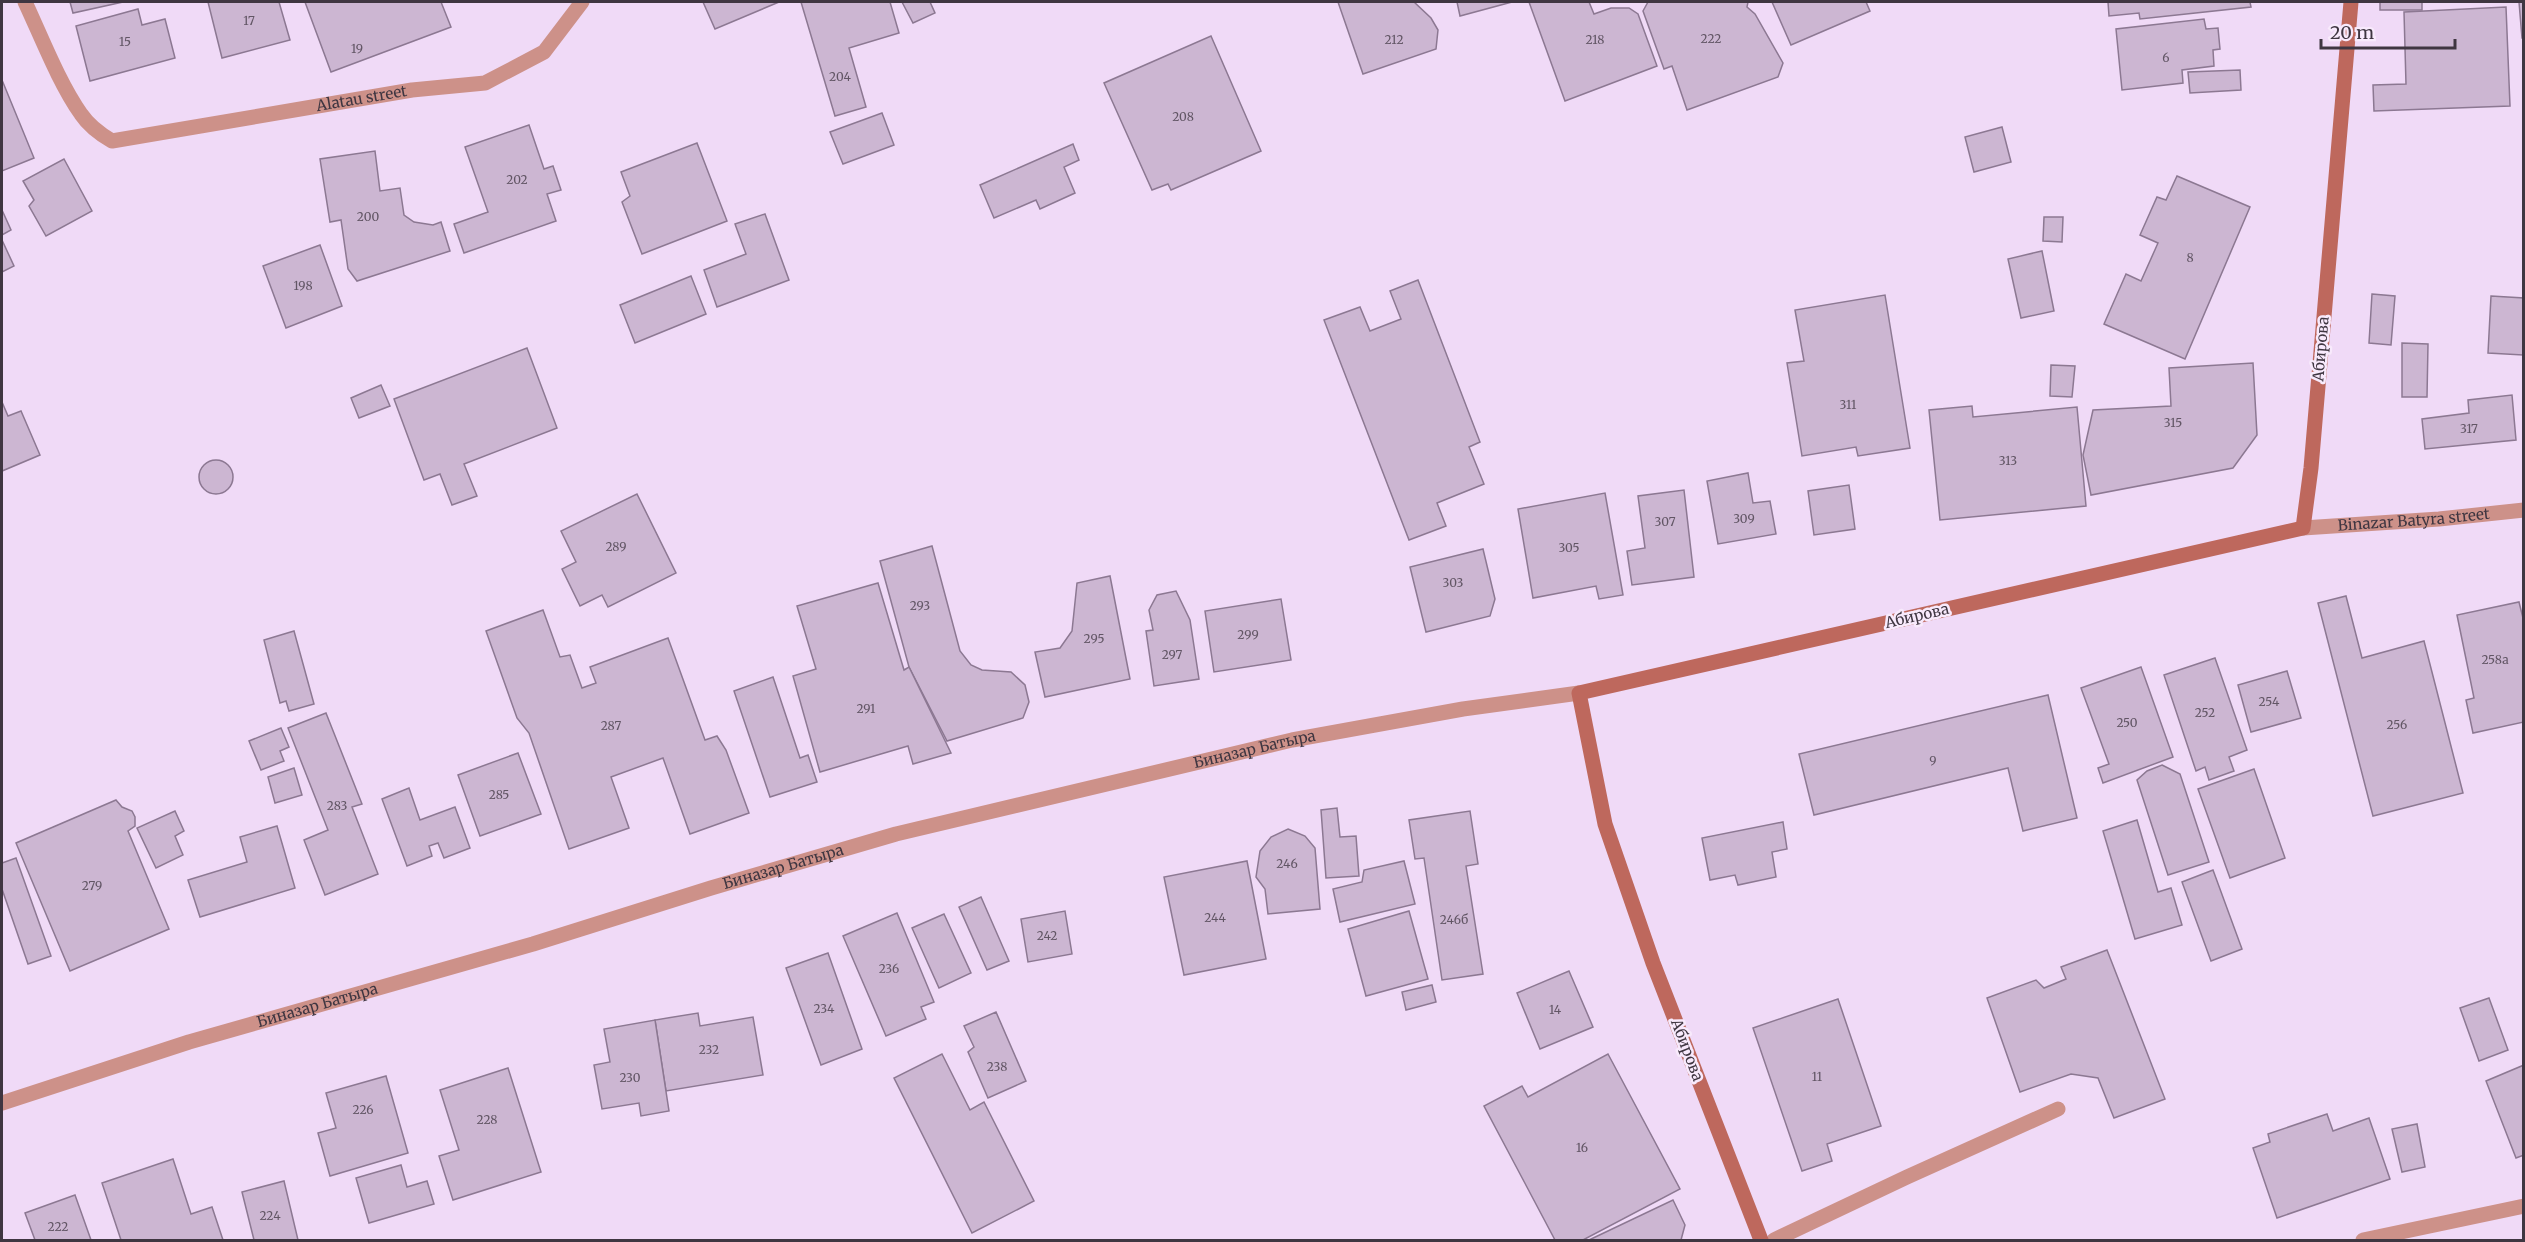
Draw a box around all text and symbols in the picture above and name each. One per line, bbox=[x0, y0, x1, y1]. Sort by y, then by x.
scale bar bbox=[2321, 12, 2454, 50]
house number: 17 bbox=[243, 13, 255, 28]
text: 20 m bbox=[2330, 21, 2374, 44]
house number: 222 bbox=[1701, 31, 1721, 46]
house number: 212 bbox=[1384, 32, 1404, 47]
house number: 218 bbox=[1586, 32, 1604, 47]
house number: 15 bbox=[119, 34, 131, 49]
house number: 19 bbox=[351, 41, 363, 56]
house number: 6 bbox=[2162, 50, 2170, 65]
house number: 204 bbox=[829, 69, 852, 84]
street label: Alatau street bbox=[314, 81, 408, 115]
house number: 208 bbox=[1172, 109, 1194, 124]
house number: 202 bbox=[506, 172, 528, 187]
house number: 200 bbox=[357, 209, 379, 224]
house number: 8 bbox=[2186, 250, 2194, 265]
house number: 198 bbox=[293, 278, 313, 293]
street label: Абирова bbox=[2308, 316, 2333, 383]
house number: 311 bbox=[1840, 397, 1857, 412]
house number: 315 bbox=[2164, 415, 2182, 430]
house number: 317 bbox=[2460, 421, 2478, 436]
house number: 313 bbox=[1999, 453, 2017, 468]
street label: Binazar Batyra street bbox=[2337, 504, 2491, 535]
house number: 309 bbox=[1733, 511, 1755, 526]
house number: 307 bbox=[1654, 514, 1676, 529]
house number: 289 bbox=[605, 539, 627, 554]
house number: 305 bbox=[1558, 540, 1580, 555]
house number: 303 bbox=[1443, 575, 1464, 590]
house number: 293 bbox=[910, 598, 930, 613]
street label: Абирова bbox=[1882, 599, 1951, 632]
house number: 299 bbox=[1237, 627, 1259, 642]
house number: 295 bbox=[1084, 631, 1104, 646]
house number: 297 bbox=[1162, 647, 1183, 662]
house number: 258а bbox=[2481, 652, 2509, 667]
house number: 254 bbox=[2259, 694, 2280, 709]
house number: 291 bbox=[856, 701, 876, 716]
house number: 252 bbox=[2195, 705, 2215, 720]
house number: 250 bbox=[2116, 715, 2138, 730]
house number: 256 bbox=[2387, 717, 2407, 732]
house number: 287 bbox=[601, 718, 621, 733]
street label: Биназар Батыра bbox=[1191, 726, 1317, 772]
house number: 9 bbox=[1929, 753, 1937, 768]
house number: 285 bbox=[489, 787, 509, 802]
house number: 283 bbox=[327, 798, 347, 813]
street label: Биназар Батыра bbox=[720, 840, 845, 893]
house number: 246 bbox=[1276, 856, 1298, 871]
house number: 279 bbox=[82, 878, 102, 893]
house number: 244 bbox=[1204, 910, 1226, 925]
house number: 246б bbox=[1440, 912, 1468, 927]
house number: 242 bbox=[1037, 928, 1057, 943]
house number: 236 bbox=[879, 961, 899, 976]
street label: Биназар Батыра bbox=[254, 979, 380, 1031]
house number: 234 bbox=[814, 1001, 835, 1016]
house number: 14 bbox=[1549, 1002, 1562, 1017]
street label: Абирова bbox=[1667, 1015, 1708, 1084]
house number: 232 bbox=[699, 1042, 719, 1057]
house number: 238 bbox=[987, 1059, 1007, 1074]
house number: 11 bbox=[1812, 1069, 1823, 1084]
house number: 230 bbox=[619, 1070, 641, 1085]
house number: 226 bbox=[352, 1102, 374, 1117]
house number: 228 bbox=[476, 1112, 498, 1127]
house number: 16 bbox=[1576, 1140, 1588, 1155]
house number: 224 bbox=[259, 1208, 281, 1223]
house number: 222 bbox=[48, 1219, 68, 1234]

